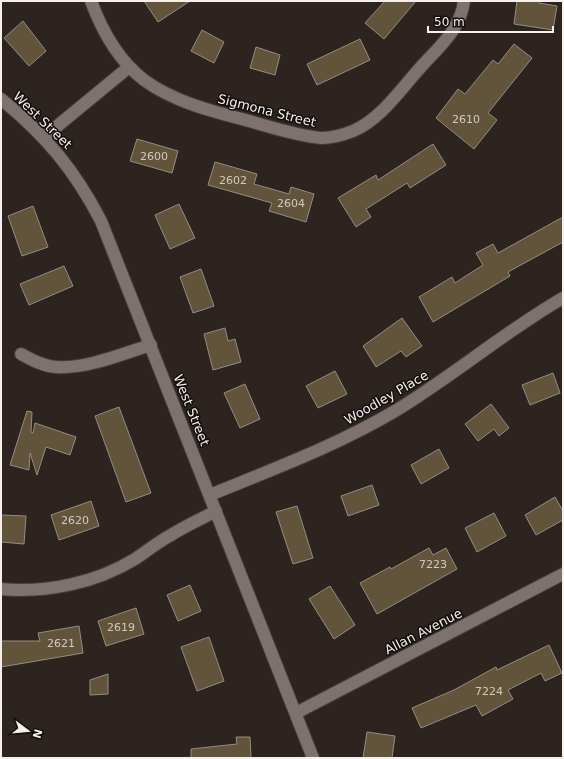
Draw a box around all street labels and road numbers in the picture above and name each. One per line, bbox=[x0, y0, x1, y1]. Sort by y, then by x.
street label: West Street bbox=[10, 89, 75, 152]
street label: Sigmona Street bbox=[216, 91, 317, 130]
street label: Woodley Place bbox=[342, 367, 431, 427]
street label: West Street bbox=[170, 372, 213, 448]
street label: Allan Avenue bbox=[382, 606, 464, 657]

